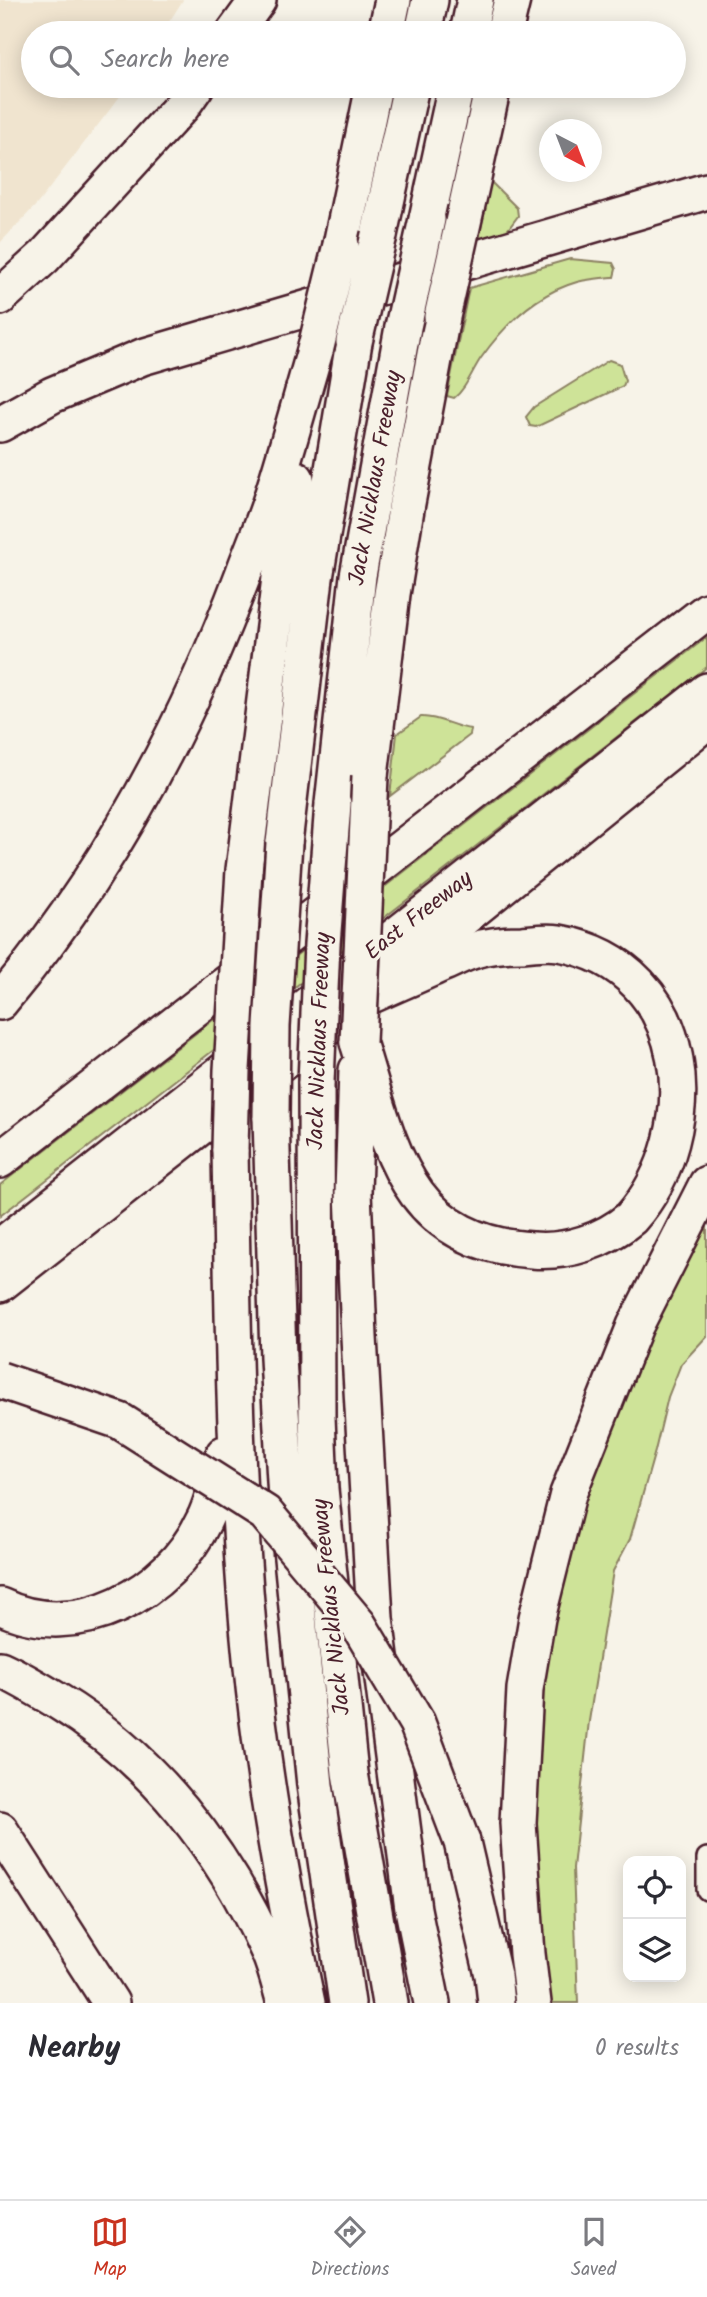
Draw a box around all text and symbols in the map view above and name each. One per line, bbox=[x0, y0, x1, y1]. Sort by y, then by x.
search box bbox=[21, 21, 686, 98]
text: Search here bbox=[101, 39, 229, 81]
icon: search bbox=[45, 41, 83, 79]
north arrow bbox=[539, 119, 602, 182]
street label: Jack Nicklaus Freeway bbox=[339, 367, 413, 588]
street label: East Freeway bbox=[357, 862, 481, 970]
street label: Jack Nicklaus Freeway bbox=[298, 931, 342, 1150]
street label: Jack Nicklaus Freeway bbox=[303, 1497, 361, 1717]
map controls bbox=[623, 1856, 686, 1982]
button: locate bbox=[623, 1856, 686, 1919]
button: layers bbox=[623, 1919, 686, 1982]
text: Nearby bbox=[28, 2025, 120, 2073]
text: 0 results bbox=[595, 2031, 679, 2067]
tab: Map bbox=[91, 2213, 129, 2285]
tab: Directions bbox=[311, 2213, 389, 2285]
tab: Saved bbox=[571, 2213, 616, 2285]

